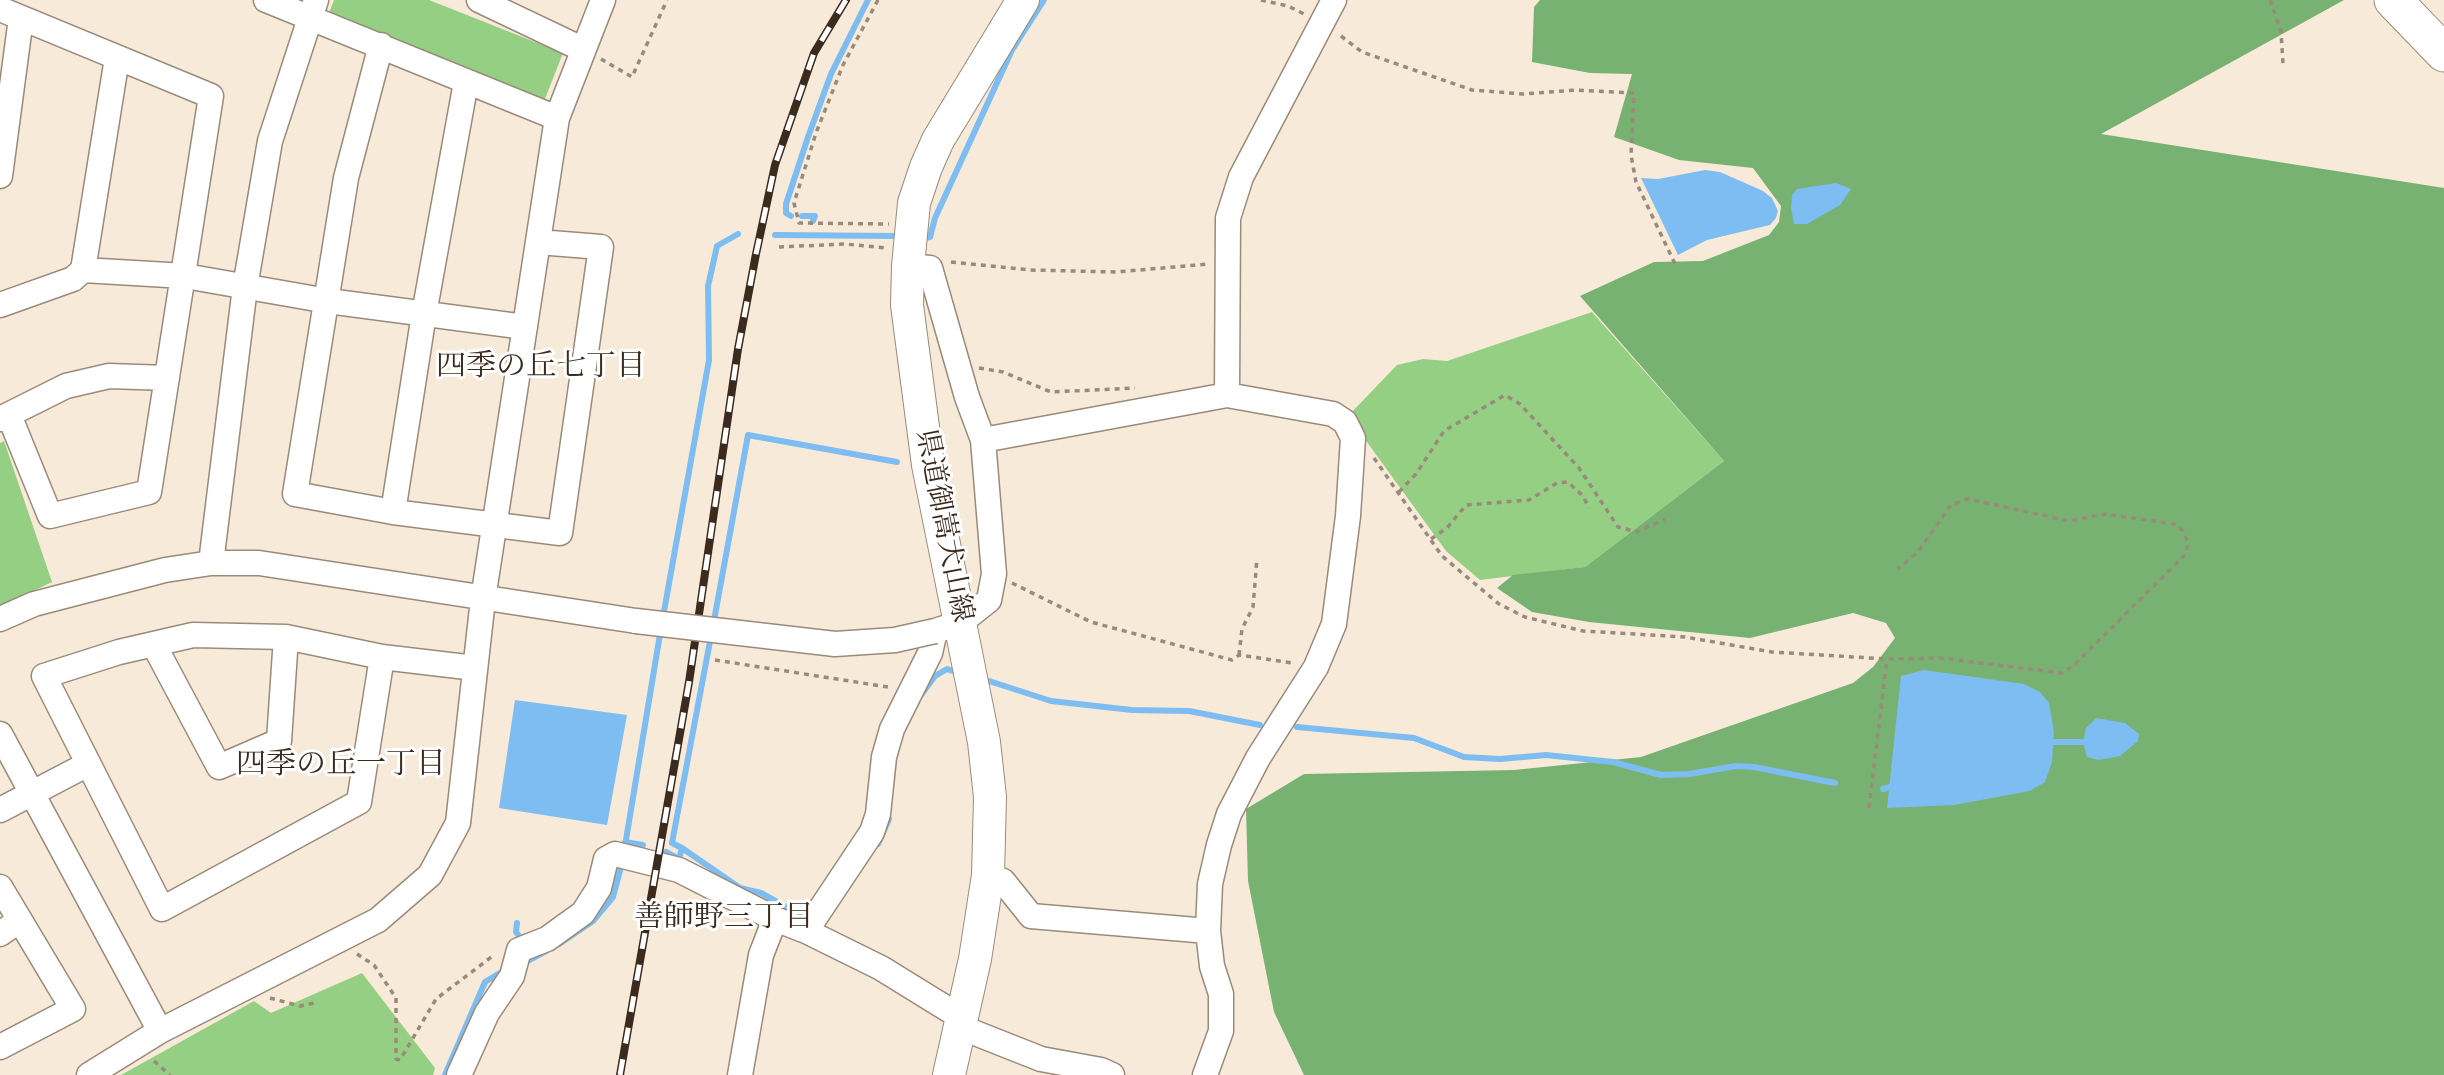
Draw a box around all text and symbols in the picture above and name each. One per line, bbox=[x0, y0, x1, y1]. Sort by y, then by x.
district label: 四季の丘七丁目 bbox=[436, 351, 646, 387]
street label: 県道御嵩犬山線 bbox=[907, 427, 977, 625]
district label: 四季の丘一丁目 bbox=[236, 749, 446, 785]
district label: 善師野三丁目 bbox=[634, 902, 814, 938]

